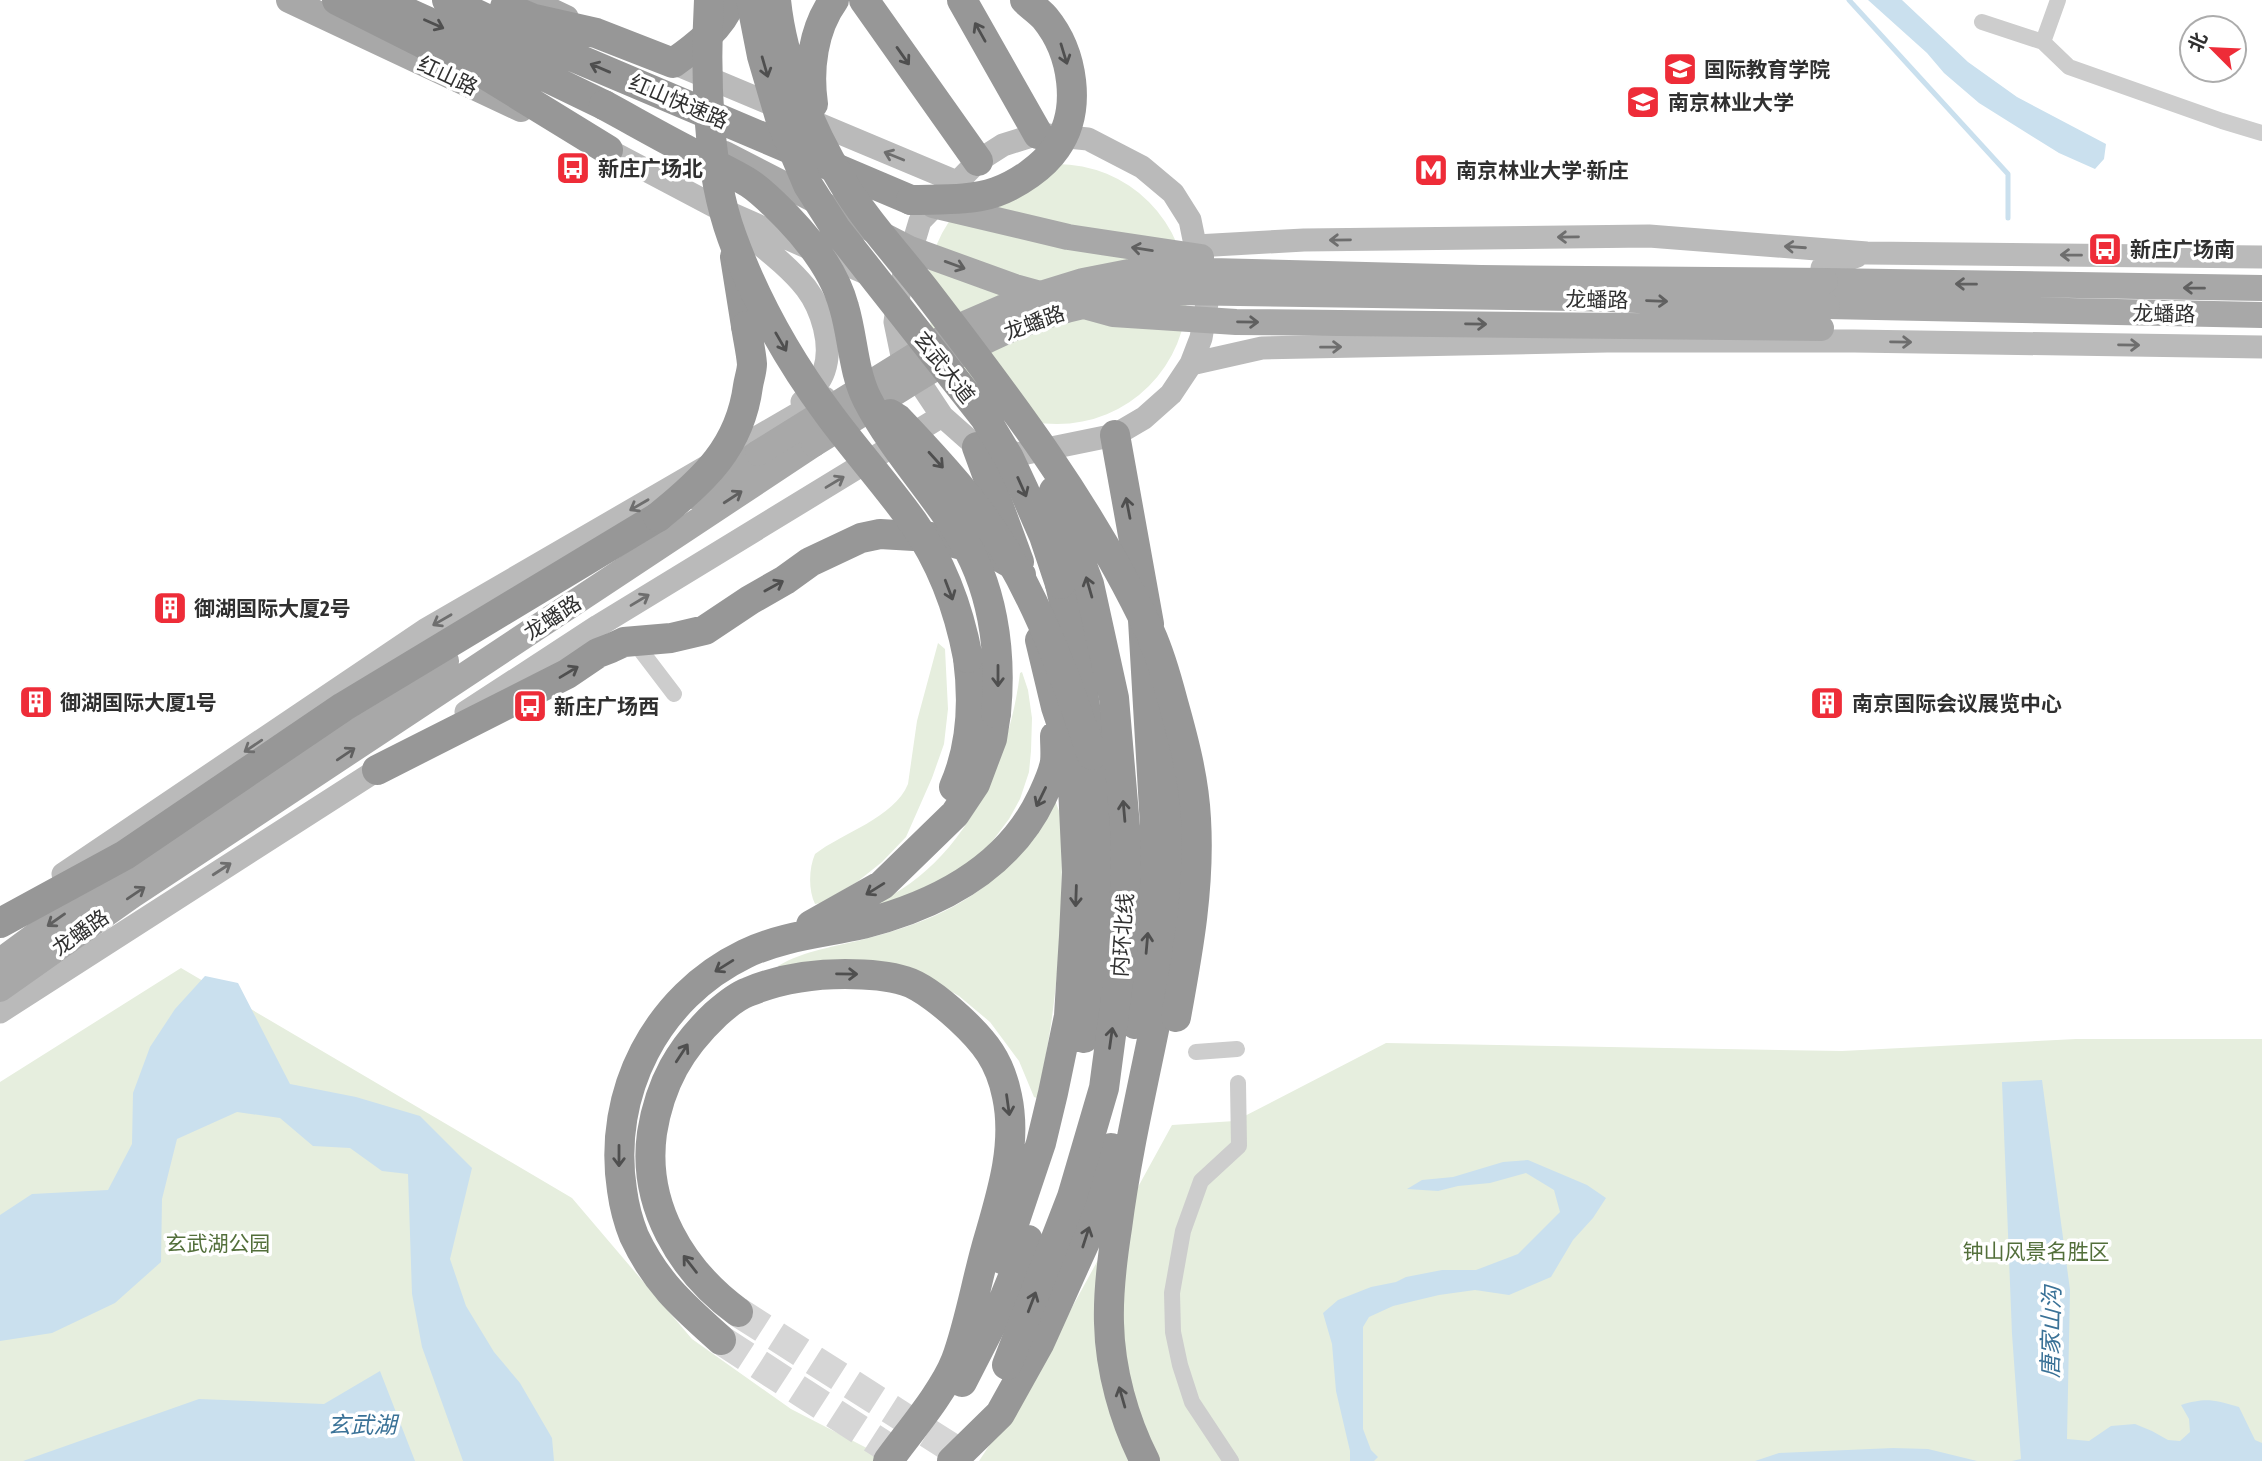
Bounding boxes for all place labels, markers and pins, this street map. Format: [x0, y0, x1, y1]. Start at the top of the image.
school or university icon: 国际教育学院 [1661, 50, 1699, 88]
place label: 国际教育学院 [1704, 57, 1830, 81]
school or university icon: 南京林业大学 [1624, 83, 1662, 121]
place label: 南京林业大学 [1668, 90, 1794, 114]
bus stop icon: 新庄广场北 [554, 149, 592, 187]
metro station icon: 南京林业大学·新庄 [1412, 151, 1450, 189]
place label: 新庄广场北 [598, 156, 703, 180]
place label: 南京林业大学·新庄 [1456, 158, 1629, 182]
bus stop icon: 新庄广场南 [2086, 230, 2124, 268]
place label: 新庄广场南 [2130, 237, 2235, 261]
building icon: 御湖国际大厦2号 [151, 589, 189, 627]
place label: 御湖国际大厦2号 [194, 596, 351, 620]
building icon: 御湖国际大厦1号 [17, 683, 55, 721]
building icon: 南京国际会议展览中心 [1808, 684, 1846, 722]
bus stop icon: 新庄广场西 [511, 687, 549, 725]
place label: 御湖国际大厦1号 [60, 690, 217, 714]
place label: 南京国际会议展览中心 [1852, 691, 2062, 715]
place label: 新庄广场西 [554, 694, 659, 718]

